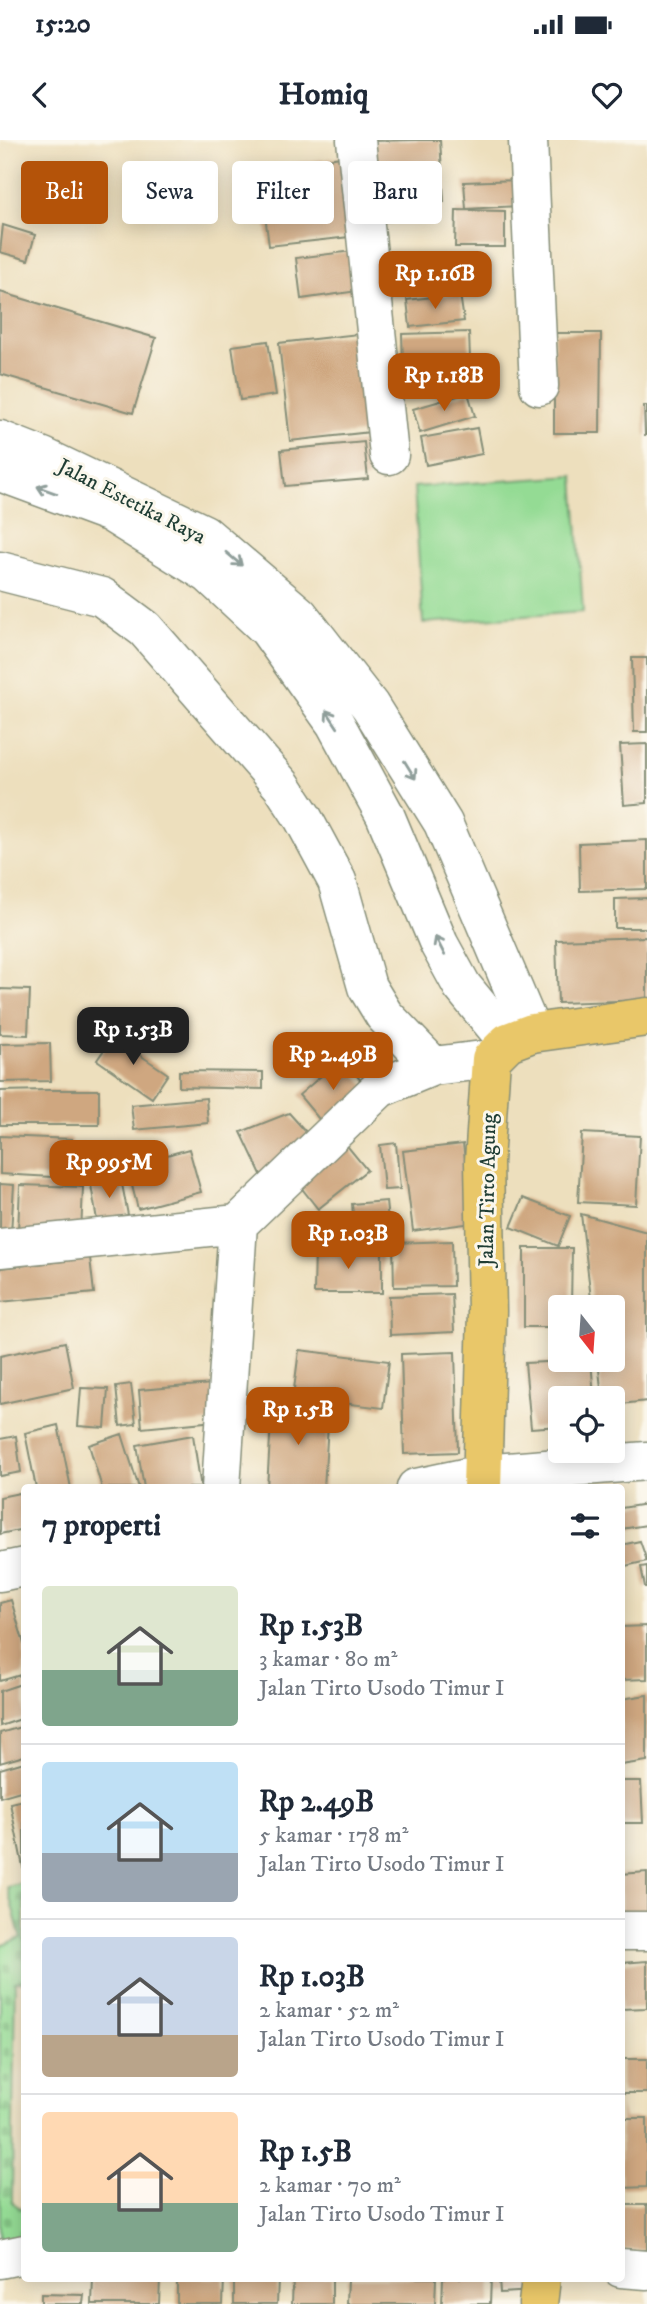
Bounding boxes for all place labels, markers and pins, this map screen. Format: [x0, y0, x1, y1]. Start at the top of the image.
pin: Rp 1.16B [363, 251, 507, 311]
pin: Rp 1.18B [372, 354, 516, 413]
pin: Rp 1.53B [61, 1007, 205, 1067]
pin: Rp 2.49B [261, 1032, 405, 1092]
pin: Rp 995M [44, 1140, 174, 1200]
pin: Rp 1.03B [276, 1212, 420, 1271]
pin: Rp 1.5B [233, 1388, 363, 1447]

